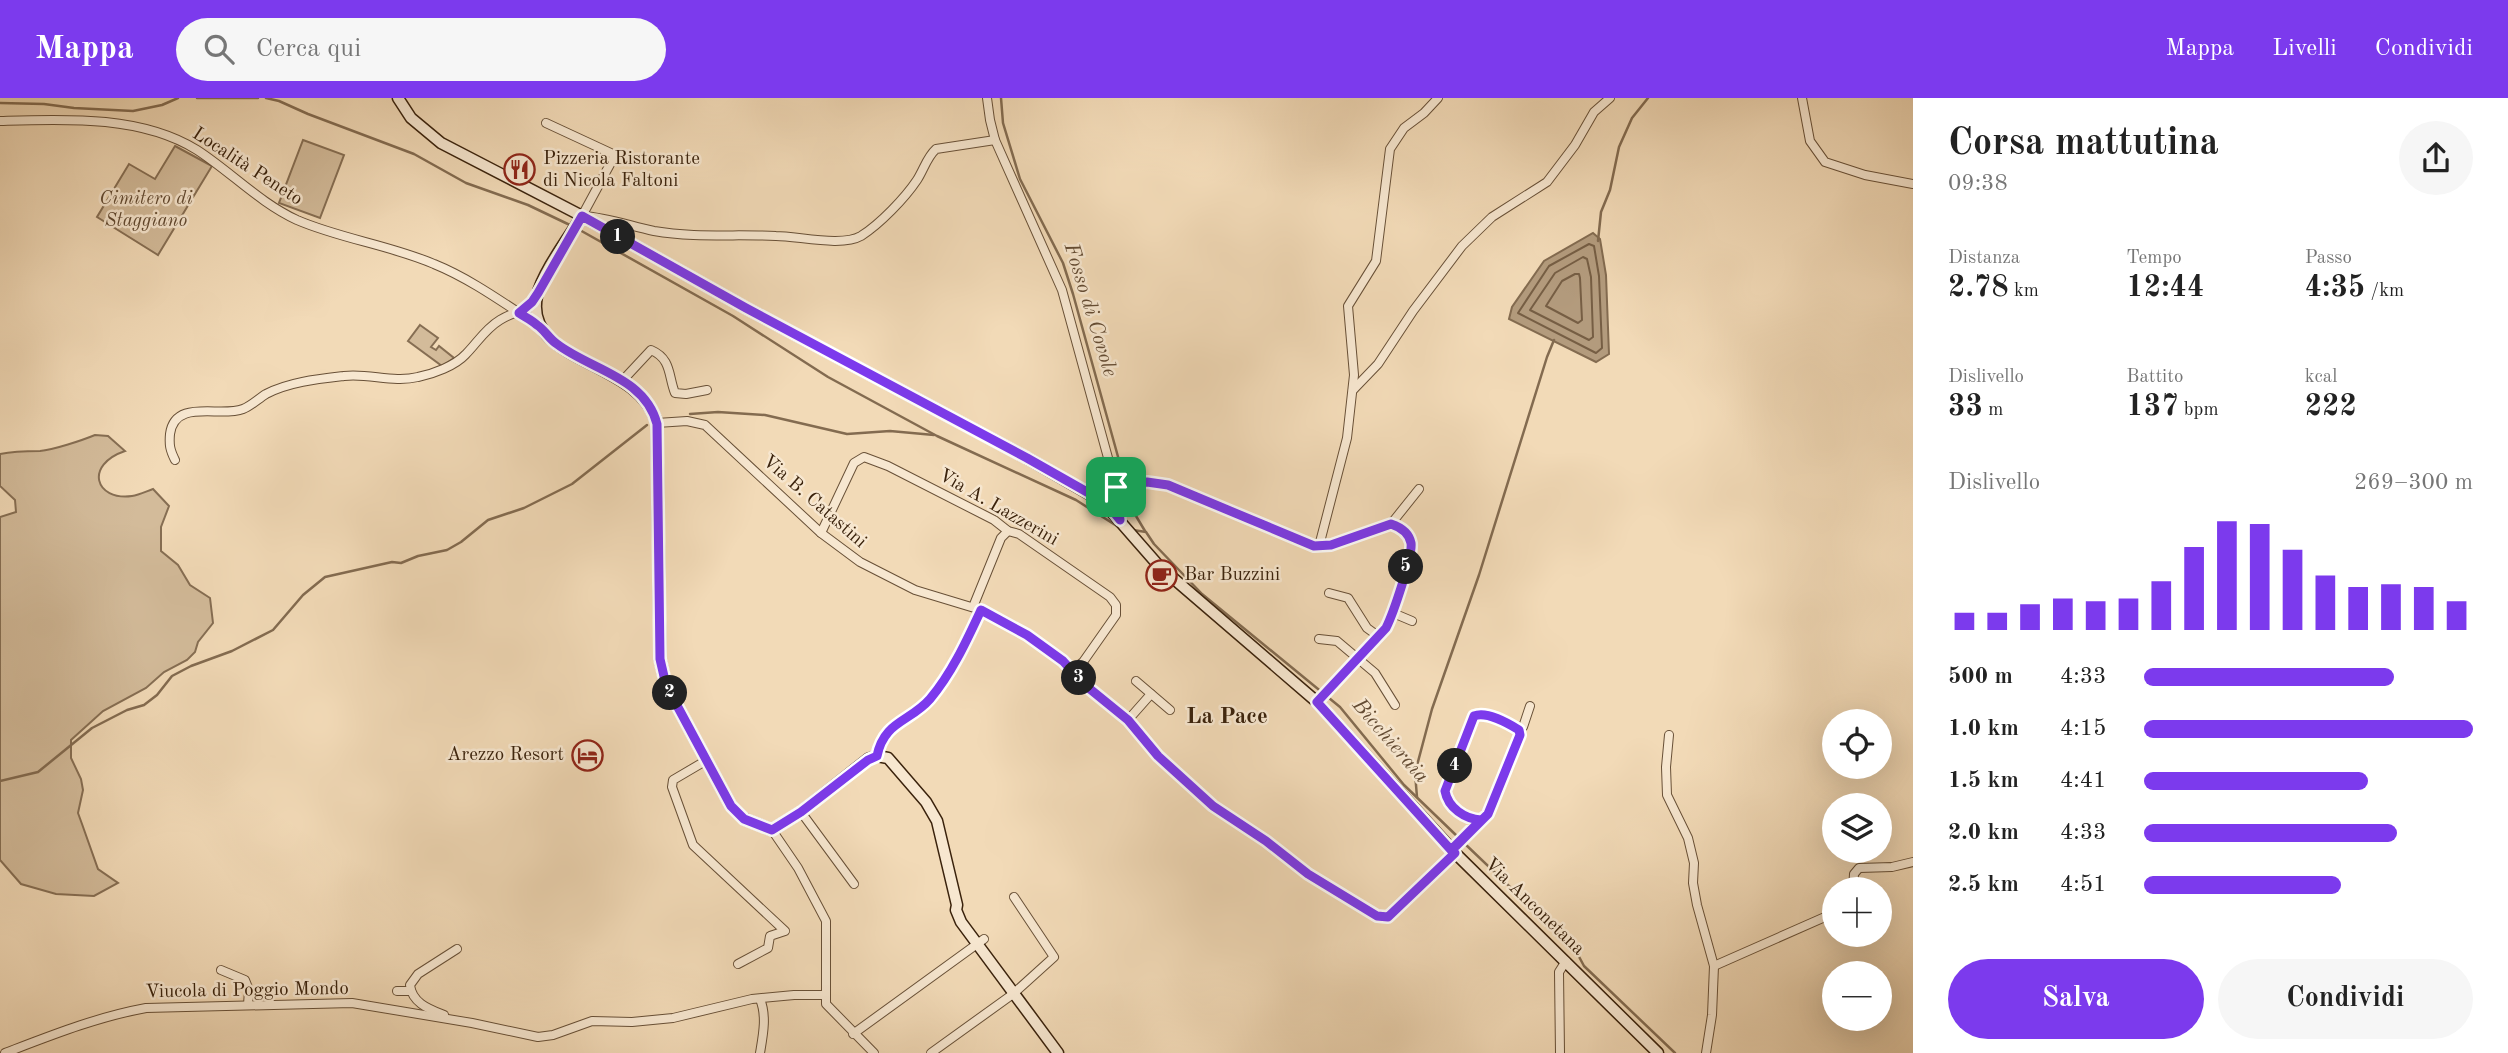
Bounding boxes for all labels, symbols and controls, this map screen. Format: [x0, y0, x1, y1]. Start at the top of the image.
search box [176, 18, 666, 81]
icon: search [200, 30, 238, 68]
text: Mappa [35, 33, 134, 66]
text: Cerca qui [256, 36, 361, 62]
text: Mappa [2166, 37, 2234, 61]
text: Livelli [2272, 37, 2337, 61]
text: Condividi [2375, 37, 2473, 61]
button: share [2399, 121, 2473, 195]
street label: Località Peneto [188, 124, 306, 210]
text: Corsa mattutina [1948, 125, 2219, 163]
place label: Pizzeria Ristorante di Nicola Faltoni [543, 150, 700, 191]
restaurant icon: Pizzeria Ristorante di Nicola Faltoni [503, 153, 537, 187]
text: 09:38 [1948, 172, 2008, 195]
park label: Cimitero di Staggiano [99, 190, 193, 231]
pin: 1 [600, 220, 636, 254]
text: 1 [612, 227, 623, 246]
water label: Fosso di Covole [1059, 240, 1120, 380]
text: Distanza [1948, 249, 2020, 268]
text: Tempo [2126, 249, 2182, 268]
text: Passo [2305, 249, 2352, 268]
text: 2.78 [1948, 273, 2009, 303]
text: 12:44 [2126, 273, 2204, 303]
text: 4:35 [2305, 273, 2365, 303]
text: km [2009, 282, 2039, 301]
text: /km [2365, 282, 2404, 301]
text: Dislivello [1948, 368, 2024, 387]
text: Battito [2126, 368, 2183, 387]
text: kcal [2305, 368, 2337, 387]
text: 33 [1948, 392, 1983, 422]
text: 137 [2126, 392, 2179, 422]
text: 222 [2305, 392, 2357, 422]
text: m [1983, 401, 2003, 420]
text: bpm [2179, 401, 2219, 420]
street label: Via B. Catastini [758, 452, 870, 552]
pin [1086, 457, 1146, 517]
street label: Via A. Lazzerini [935, 466, 1061, 550]
icon: arrive [1097, 468, 1135, 506]
text: Dislivello [1948, 471, 2040, 494]
text: 269–300 m [2354, 471, 2473, 494]
pin: 5 [1388, 550, 1424, 584]
text: 5 [1400, 557, 1411, 576]
cafe icon: Bar Buzzini [1144, 558, 1178, 592]
place label: Bar Buzzini [1184, 566, 1280, 585]
pin: 3 [1062, 660, 1096, 696]
text: 500 m [1948, 665, 2013, 688]
text: 4:33 [2060, 665, 2106, 688]
text: 3 [1073, 668, 1084, 687]
pin: 2 [652, 676, 688, 710]
text: 2 [664, 683, 675, 702]
water label: Bicchieraia [1347, 694, 1432, 787]
district label: La Pace [1186, 705, 1268, 728]
map controls [1822, 709, 1892, 1031]
button: locate [1822, 709, 1892, 779]
text: 1.0 km [1948, 717, 2019, 740]
text: 4:15 [2060, 717, 2106, 740]
hotel icon: Arezzo Resort [570, 738, 604, 772]
place label: Arezzo Resort [447, 746, 564, 765]
pin: 4 [1438, 748, 1472, 784]
text: 4 [1449, 756, 1460, 775]
text: 1.5 km [1948, 769, 2019, 792]
text: 4:41 [2060, 769, 2106, 792]
button: layers [1822, 793, 1892, 863]
text: 2.0 km [1948, 821, 2019, 844]
text: 4:33 [2060, 821, 2106, 844]
street label: Via Anconetana [1480, 855, 1588, 960]
text: 2.5 km [1948, 873, 2019, 896]
text: 4:51 [2060, 873, 2106, 896]
button: + [1822, 877, 1892, 947]
button: Salva [1948, 959, 2204, 1039]
button: Condividi [2218, 959, 2473, 1039]
button: − [1822, 961, 1892, 1031]
street label: Viucola di Poggio Mondo [145, 980, 349, 1002]

